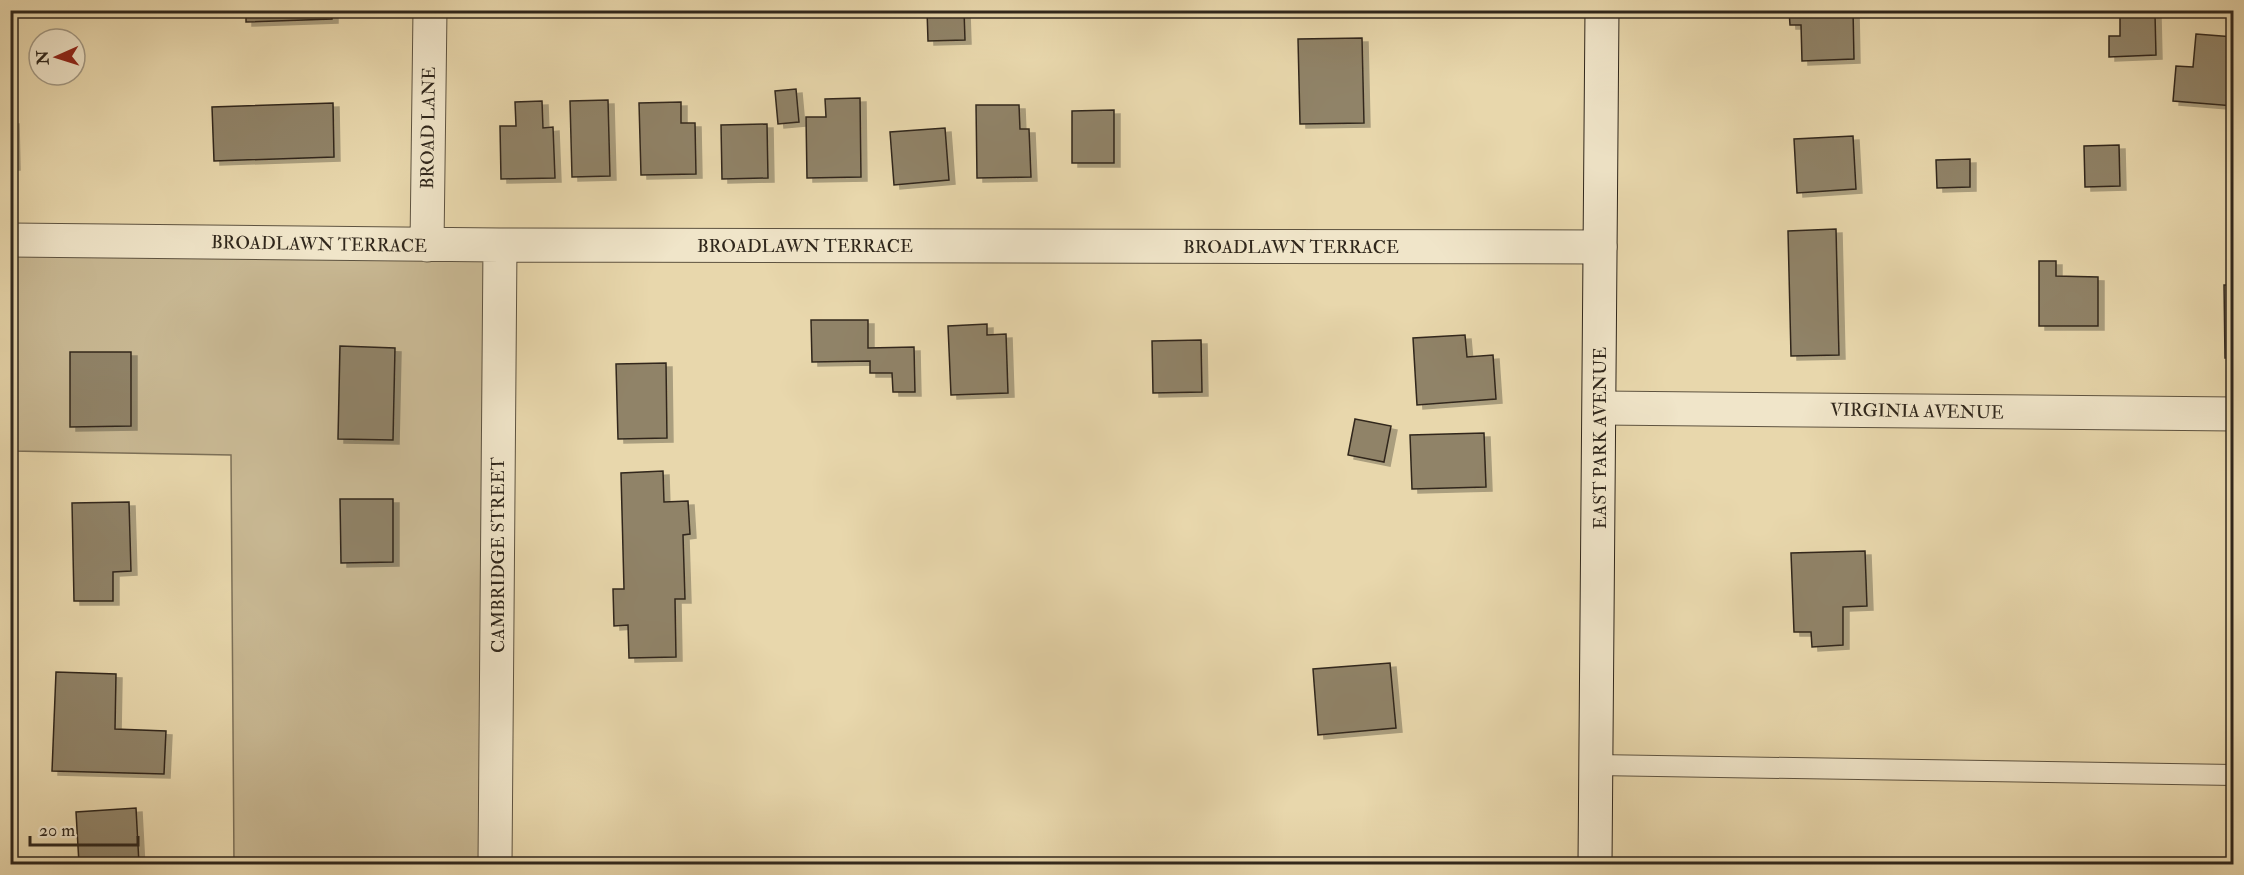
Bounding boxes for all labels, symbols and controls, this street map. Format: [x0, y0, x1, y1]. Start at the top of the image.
north arrow [27, 27, 87, 87]
text: N [33, 49, 53, 66]
street label: BROAD LANE [416, 67, 441, 189]
street label: BROADLAWN TERRACE [211, 231, 427, 258]
street label: BROADLAWN TERRACE [697, 235, 913, 258]
street label: BROADLAWN TERRACE [1183, 236, 1399, 259]
street label: EAST PARK AVENUE [1589, 347, 1612, 529]
street label: VIRGINIA AVENUE [1830, 398, 2004, 425]
street label: CAMBRIDGE STREET [487, 456, 510, 653]
scale bar [30, 809, 138, 847]
text: 20 m [39, 819, 75, 842]

